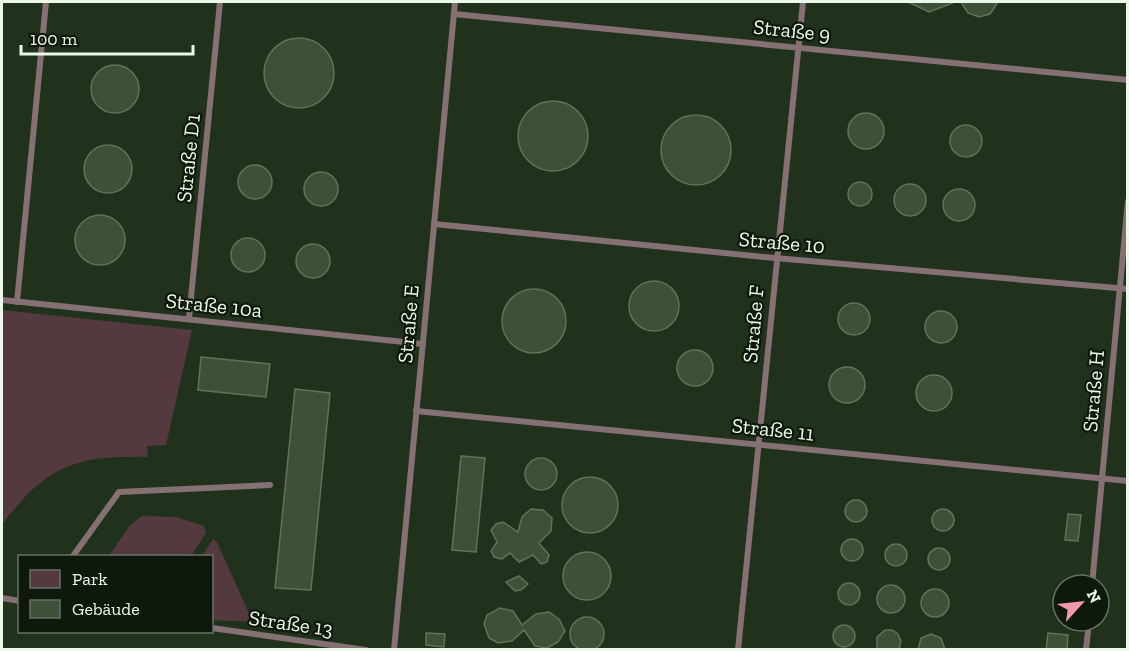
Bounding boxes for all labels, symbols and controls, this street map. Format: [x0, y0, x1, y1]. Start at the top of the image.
street label: Straße 9 [752, 14, 832, 46]
scale bar [21, 18, 194, 56]
text: 100 m [30, 28, 78, 50]
street label: Straße D1 [171, 112, 205, 204]
street label: Straße 10 [738, 226, 826, 258]
street label: Straße E [392, 284, 424, 364]
street label: Straße F [737, 284, 769, 364]
street label: Straße 10a [165, 288, 263, 322]
street label: Straße H [1077, 349, 1109, 433]
street label: Straße 11 [731, 412, 815, 446]
legend [18, 555, 213, 633]
text: Park [72, 568, 108, 590]
north arrow [1051, 573, 1111, 633]
text: N [1083, 587, 1105, 606]
text: Gebäude [72, 598, 140, 620]
street label: Straße 13 [247, 605, 335, 641]

